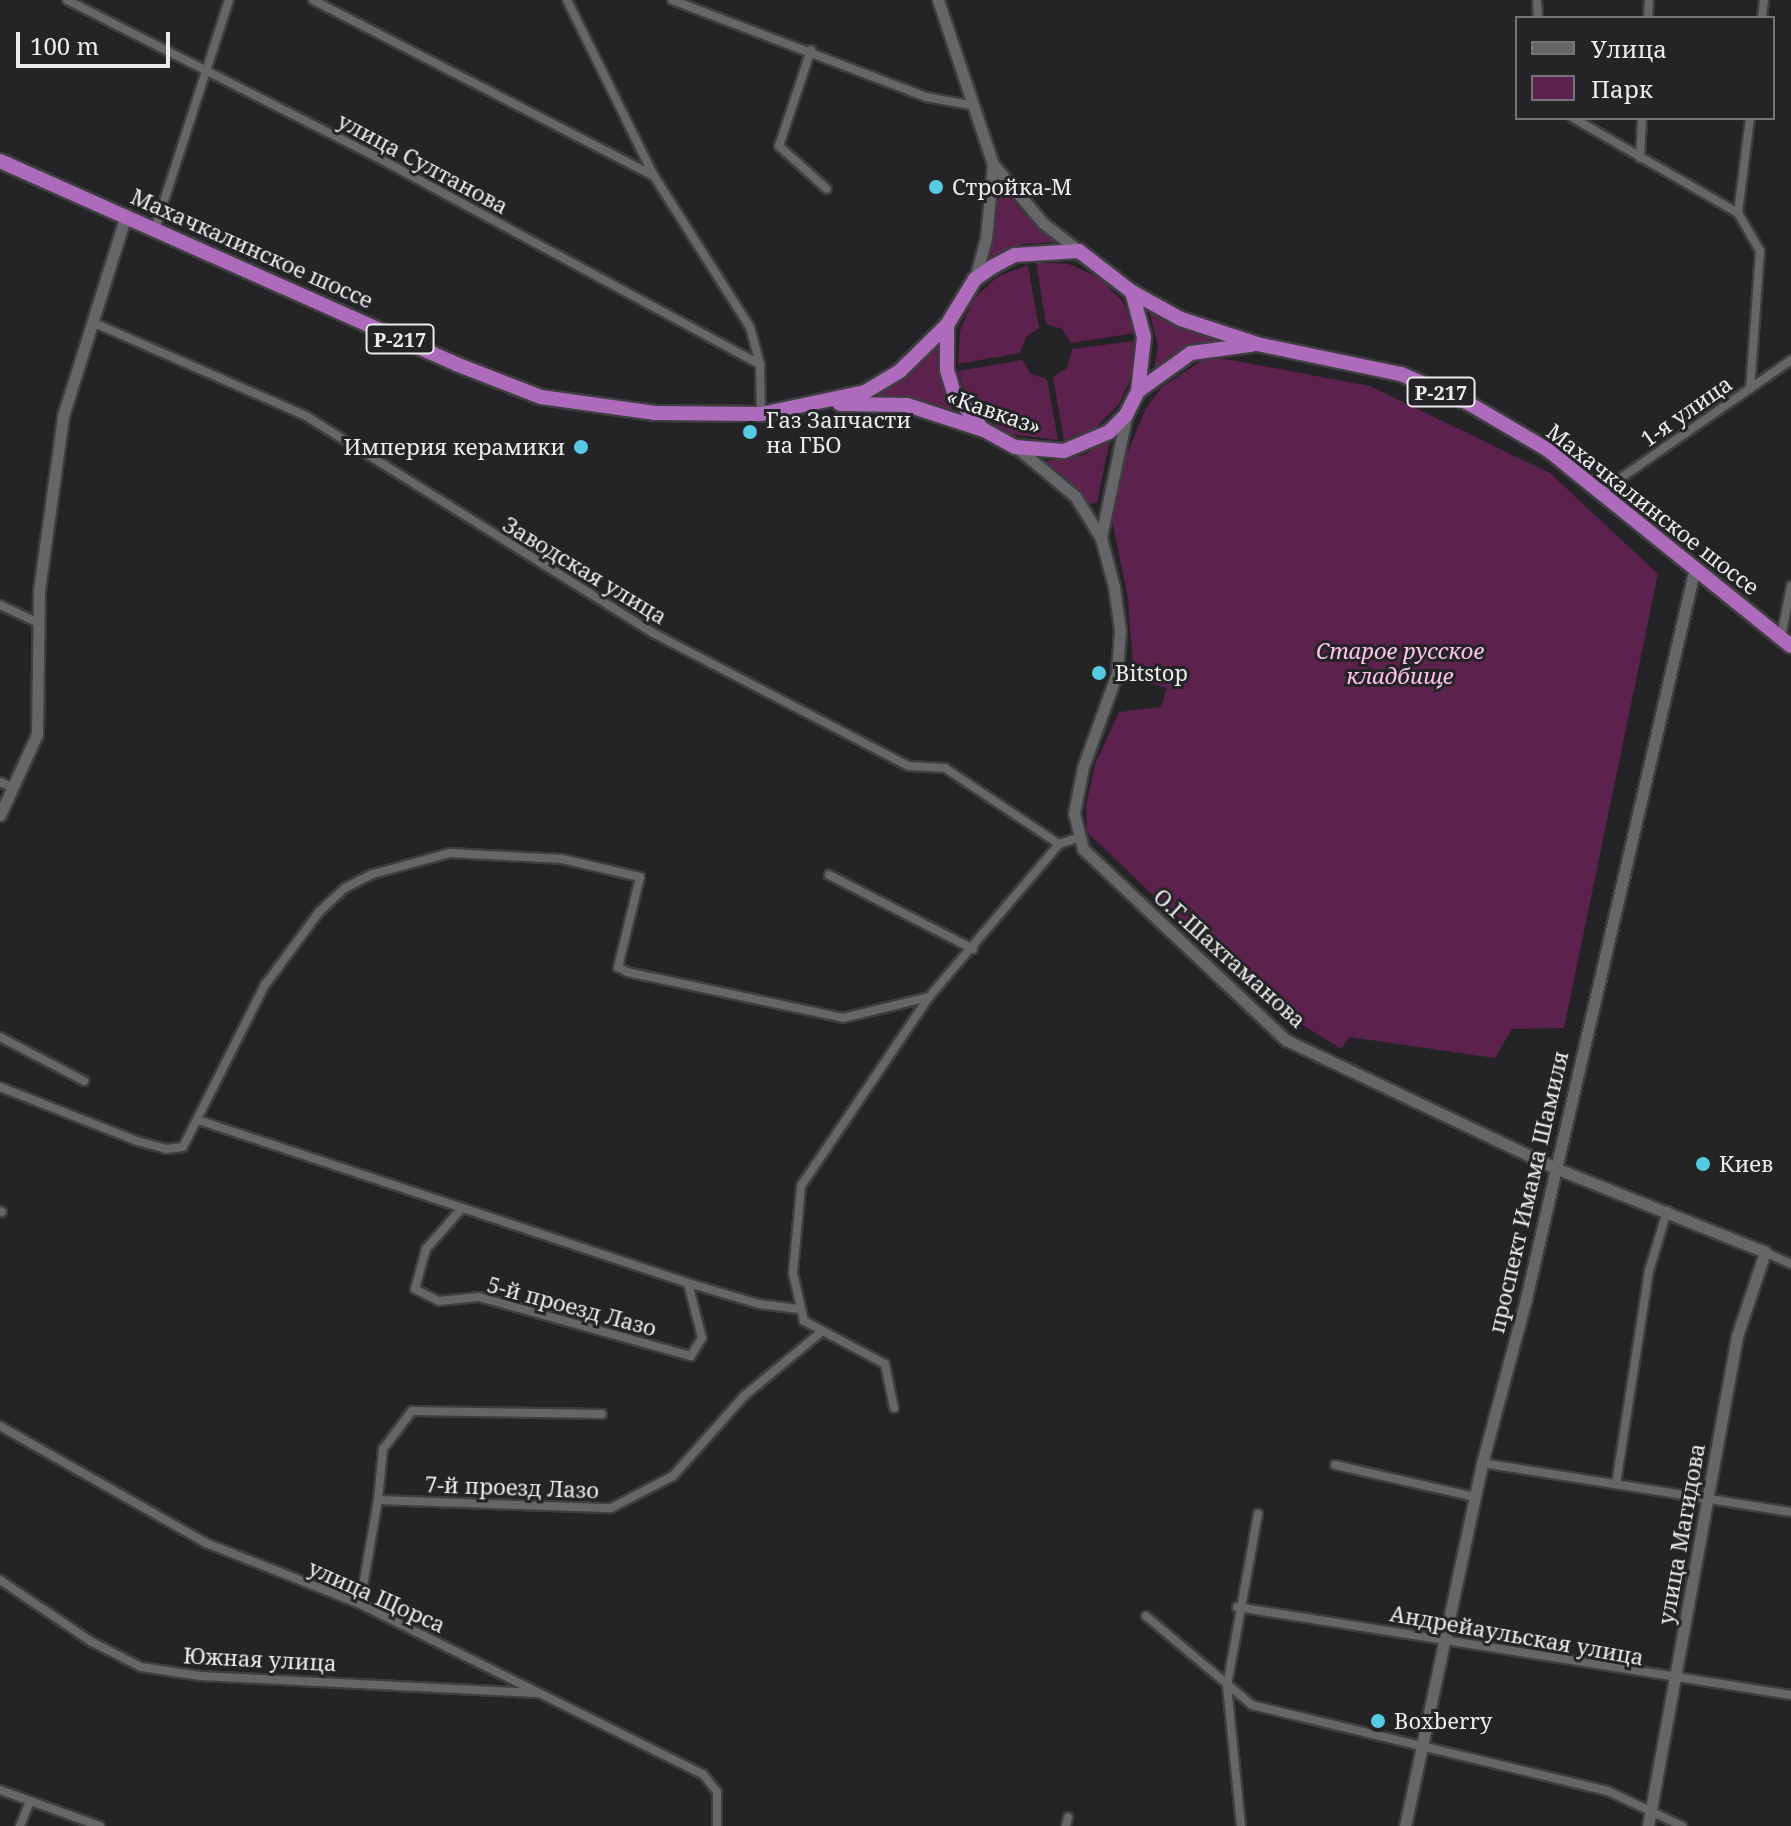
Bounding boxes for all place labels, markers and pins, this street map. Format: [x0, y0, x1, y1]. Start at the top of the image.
place label: Стройка-М [952, 174, 1072, 200]
marker: Стройка-М [927, 178, 945, 196]
place label: Газ Запчасти на ГБО [766, 406, 911, 458]
marker: Газ Запчасти на ГБО [741, 423, 759, 441]
place label: Империя керамики [344, 434, 565, 460]
marker: Империя керамики [572, 438, 590, 456]
place label: Bitstop [1115, 660, 1188, 686]
marker: Bitstop [1090, 664, 1108, 682]
place label: Киев [1719, 1151, 1773, 1177]
marker: Киев [1694, 1155, 1712, 1173]
place label: Boxberry [1394, 1708, 1492, 1734]
marker: Boxberry [1369, 1712, 1387, 1730]

